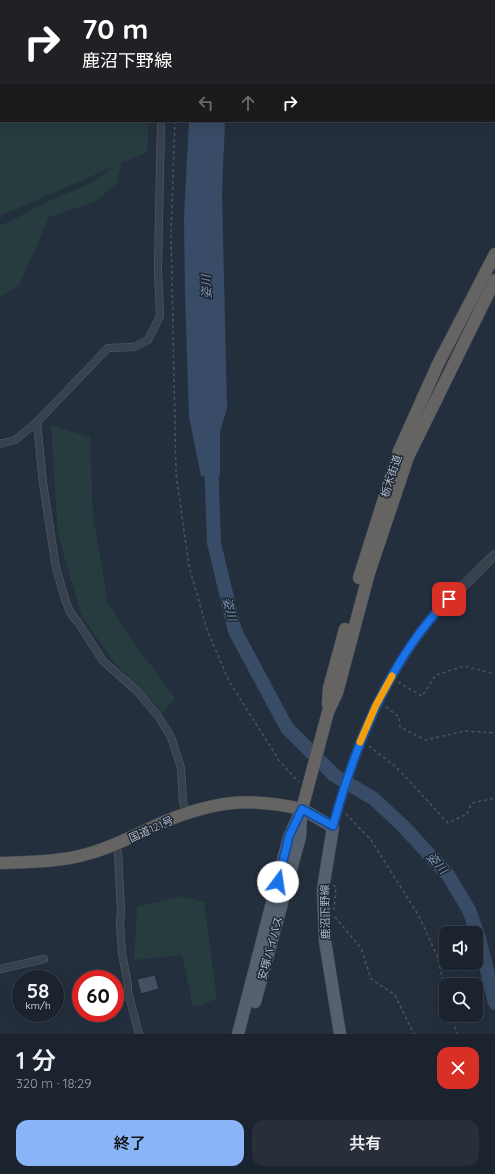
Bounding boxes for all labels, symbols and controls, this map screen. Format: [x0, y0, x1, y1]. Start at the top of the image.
text: 70 m [82, 11, 148, 46]
icon: right [16, 16, 68, 68]
text: 鹿沼下野線 [82, 49, 172, 72]
icon: left [195, 92, 217, 114]
icon: ahead [237, 92, 259, 114]
icon: right [279, 92, 301, 114]
water label: 姿川 [198, 273, 214, 299]
street label: 栃木街道 [378, 453, 404, 499]
pin [432, 582, 466, 616]
icon: arrive [438, 588, 460, 610]
water label: 姿川 [220, 596, 241, 624]
street label: 国道121号 [127, 813, 175, 845]
water label: 姿川 [423, 849, 452, 878]
position arrow [257, 861, 299, 903]
street label: 鹿沼下野線 [318, 884, 332, 940]
street label: 安塚バイパス [255, 914, 285, 982]
map controls [439, 926, 483, 1022]
button: sound [439, 926, 483, 970]
speed limit sign: 60 [72, 970, 124, 1022]
text: 58 [27, 978, 49, 1003]
button: search [439, 978, 483, 1022]
text: km/h [25, 999, 51, 1012]
text: 1 分 [16, 1045, 56, 1075]
button: close [437, 1047, 479, 1089]
text: 320 m · 18:29 [16, 1075, 92, 1091]
button: 終了 [16, 1120, 244, 1166]
button: 共有 [252, 1120, 479, 1166]

